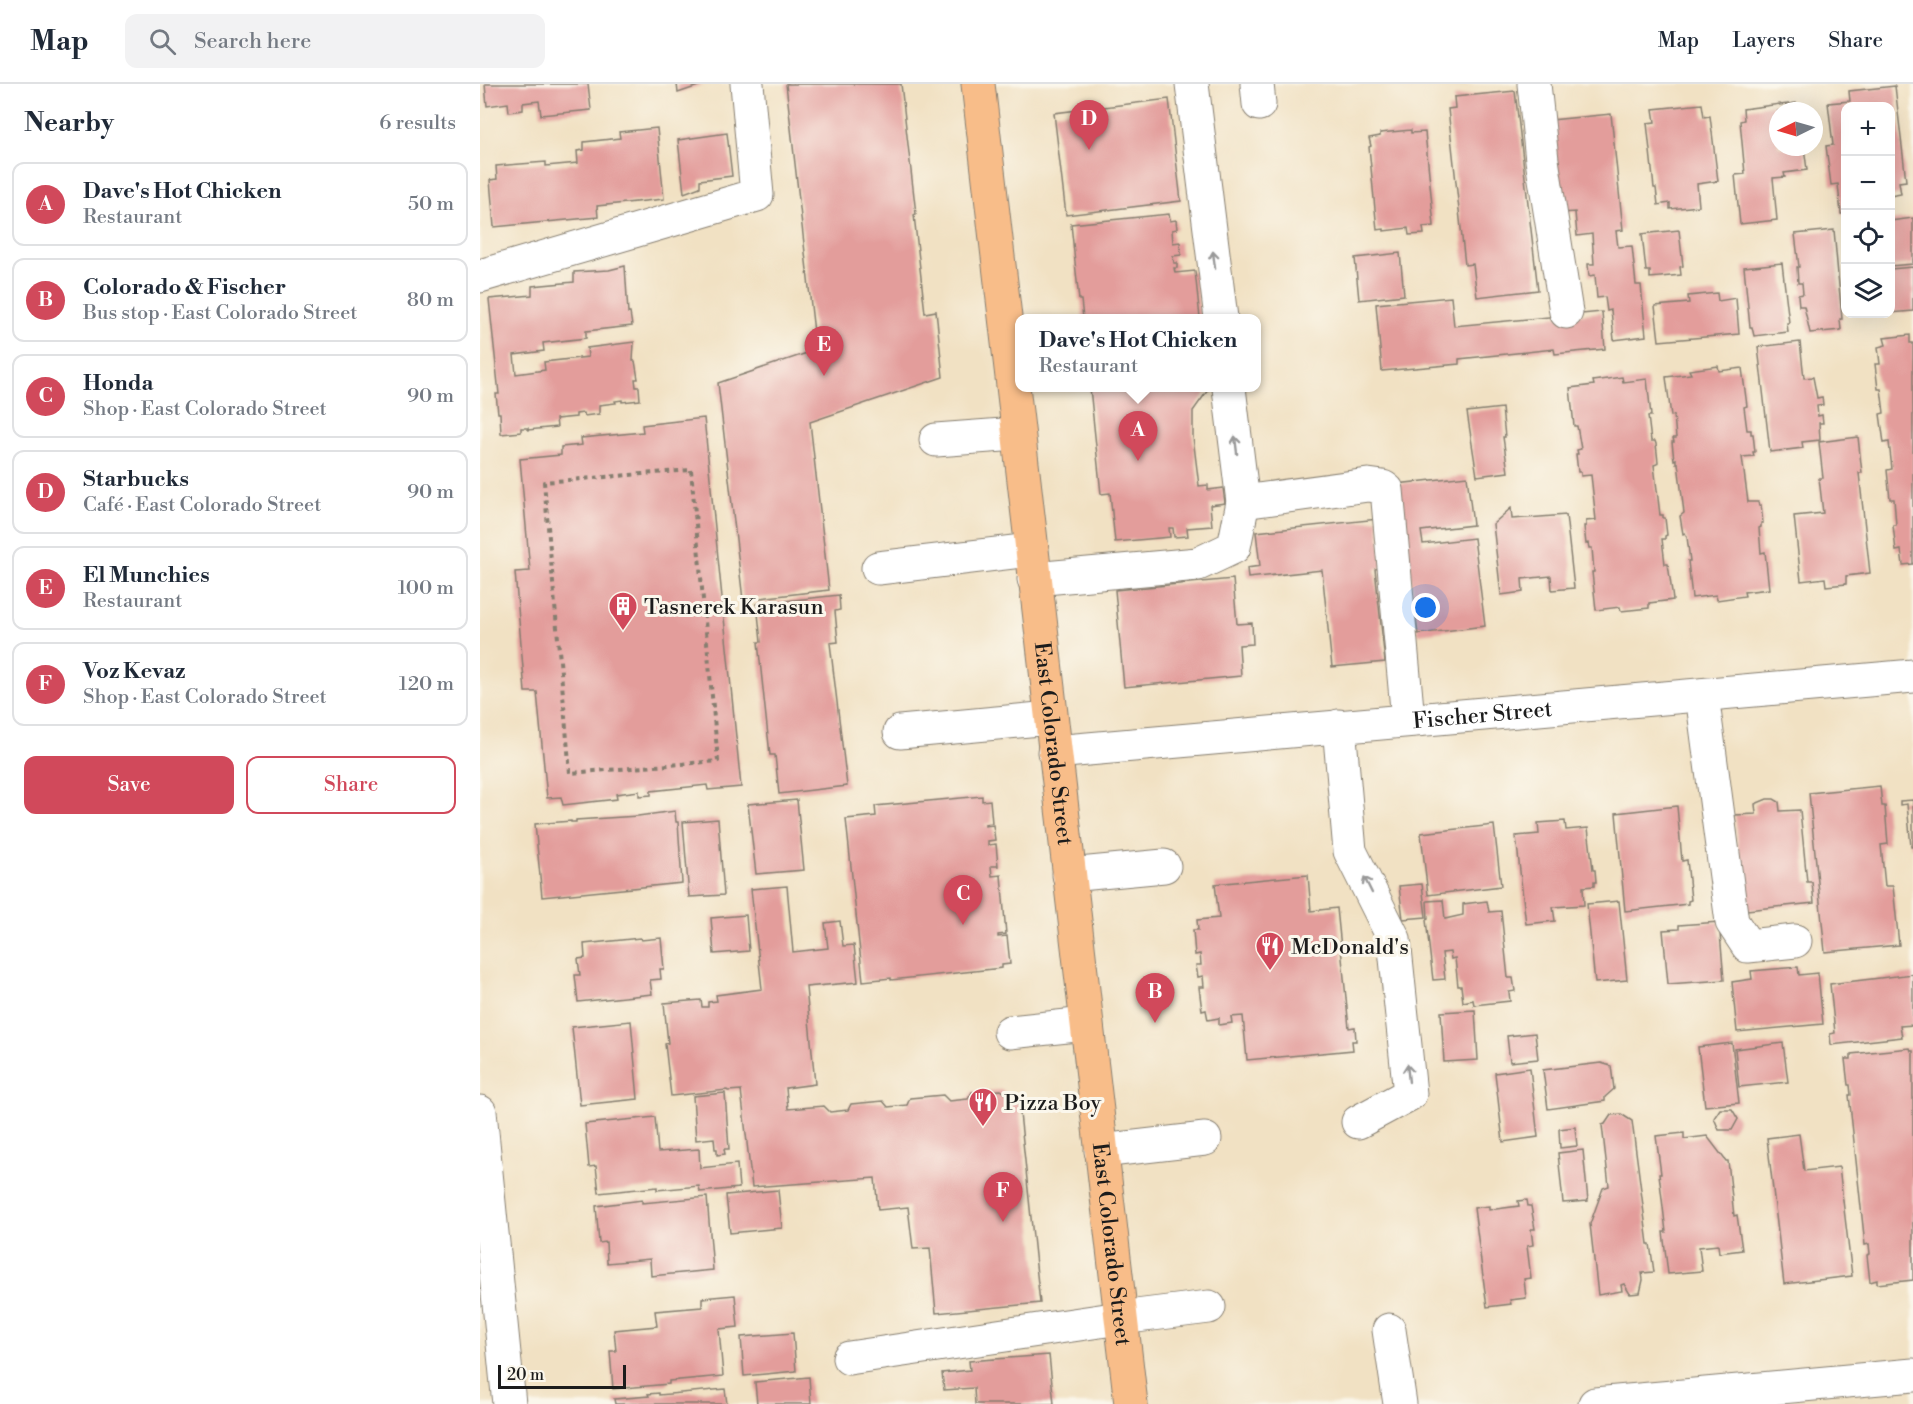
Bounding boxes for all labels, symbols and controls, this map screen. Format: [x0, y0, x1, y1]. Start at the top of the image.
search box [125, 14, 545, 68]
text: Map [30, 24, 89, 59]
icon: search [146, 25, 179, 58]
text: Search here [194, 28, 311, 55]
text: Map [1658, 28, 1699, 54]
text: Layers [1732, 28, 1795, 54]
text: Share [1828, 28, 1883, 54]
pin: D [1070, 100, 1108, 150]
north arrow [1769, 102, 1823, 156]
map controls [1841, 102, 1895, 318]
button: + [1841, 102, 1895, 156]
text: Nearby [24, 107, 114, 139]
text: 6 results [379, 111, 456, 136]
button: − [1841, 156, 1895, 210]
text: Dave's Hot Chicken [83, 178, 282, 205]
text: A [38, 192, 53, 217]
text: 50 m [408, 192, 454, 217]
text: Restaurant [83, 205, 182, 230]
button: locate [1841, 210, 1895, 264]
one-way arrow [1208, 251, 1219, 271]
button: layers [1841, 264, 1895, 318]
text: Colorado & Fischer [83, 274, 286, 301]
text: B [38, 288, 53, 313]
text: 80 m [407, 288, 454, 313]
text: Bus stop · East Colorado Street [83, 301, 357, 326]
popup [1015, 314, 1261, 392]
pin: E [804, 326, 844, 376]
text: Dave's Hot Chicken [1039, 327, 1237, 354]
text: Restaurant [1039, 354, 1138, 379]
text: Honda [83, 370, 153, 397]
text: C [38, 384, 53, 409]
text: 90 m [407, 384, 454, 409]
text: Shop · East Colorado Street [83, 397, 327, 422]
pin: A [1118, 412, 1158, 461]
one-way arrow [1230, 436, 1241, 455]
text: Starbucks [83, 466, 189, 493]
text: D [38, 480, 53, 505]
text: 90 m [407, 480, 454, 505]
text: Café · East Colorado Street [83, 493, 321, 518]
text: El Munchies [83, 562, 210, 589]
text: E [39, 576, 52, 601]
text: 100 m [398, 576, 454, 601]
text: Restaurant [83, 589, 182, 614]
building icon: Tasnerek Karasun [607, 590, 639, 632]
your location [1411, 593, 1440, 622]
place label: Tasnerek Karasun [644, 594, 824, 621]
street label: East Colorado Street [1028, 641, 1078, 847]
text: Voz Kevaz [83, 658, 186, 685]
text: F [38, 672, 53, 697]
text: 120 m [399, 672, 454, 697]
text: Shop · East Colorado Street [83, 685, 327, 710]
street label: Fischer Street [1411, 696, 1554, 735]
button: Save [24, 756, 234, 814]
button: Share [246, 756, 456, 814]
pin: C [944, 876, 982, 925]
one-way arrow [1361, 876, 1373, 894]
restaurant icon: McDonald's [1254, 930, 1286, 972]
place label: McDonald's [1291, 934, 1409, 961]
pin: B [1136, 974, 1174, 1023]
one-way arrow [1402, 1063, 1413, 1083]
restaurant icon: Pizza Boy [967, 1086, 999, 1128]
place label: Pizza Boy [1004, 1090, 1101, 1117]
street label: East Colorado Street [1086, 1141, 1136, 1348]
pin: F [984, 1172, 1022, 1222]
scale bar [498, 1362, 626, 1390]
text: 20 m [507, 1365, 544, 1385]

